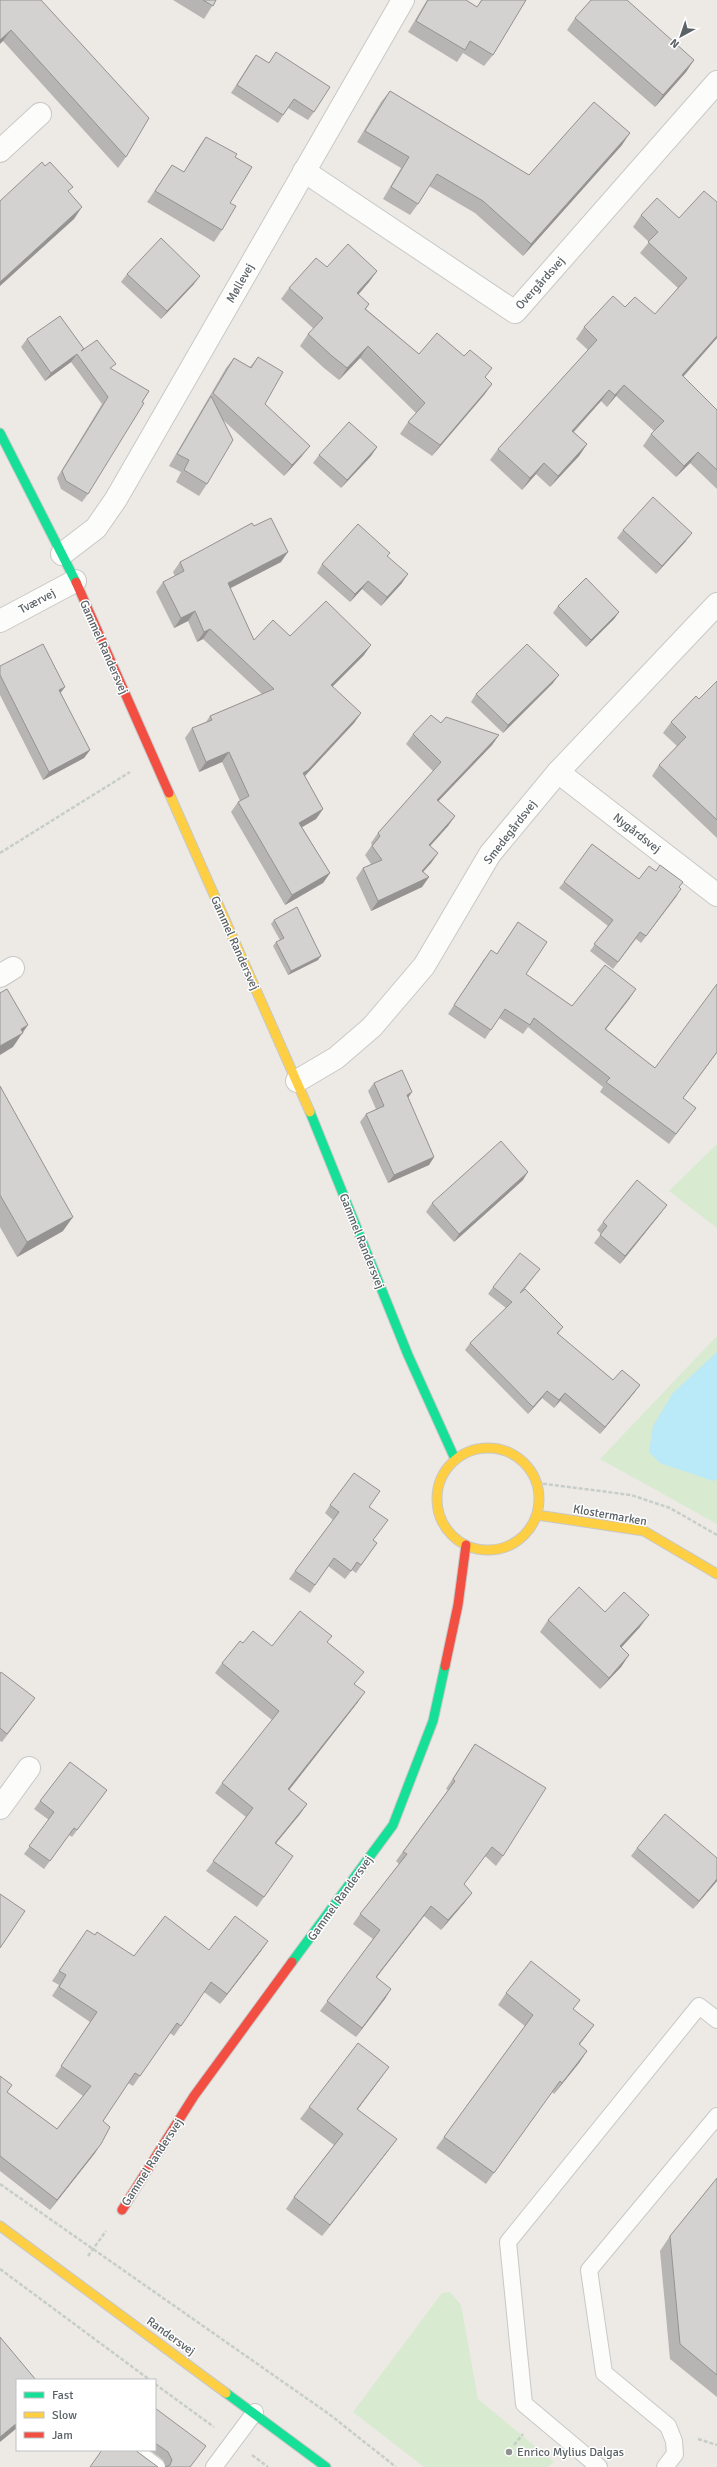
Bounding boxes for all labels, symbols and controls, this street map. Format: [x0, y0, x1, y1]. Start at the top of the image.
north arrow [661, 16, 701, 56]
text: N [668, 36, 682, 51]
street label: Overgårdsvej [513, 254, 568, 313]
street label: Møllevej [223, 261, 258, 306]
street label: Tværvej [16, 586, 58, 617]
street label: Gammel Randersvej [76, 598, 131, 697]
street label: Smedegårdsvej [481, 797, 540, 867]
street label: Nygårdsvej [610, 810, 664, 857]
street label: Gammel Randersvej [207, 894, 262, 993]
street label: Gammel Randersvej [336, 1191, 388, 1291]
street label: Klostermarken [572, 1502, 648, 1529]
street label: Gammel Randersvej [305, 1853, 376, 1944]
street label: Gammel Randersvej [118, 2116, 186, 2209]
street label: Randersvej [143, 2314, 198, 2359]
legend [16, 2379, 156, 2451]
text: Fast [52, 2388, 73, 2403]
text: Slow [52, 2408, 77, 2423]
text: Jam [52, 2428, 73, 2443]
place label: Enrico Mylius Dalgas [517, 2445, 624, 2460]
marker: Enrico Mylius Dalgas [504, 2447, 514, 2457]

